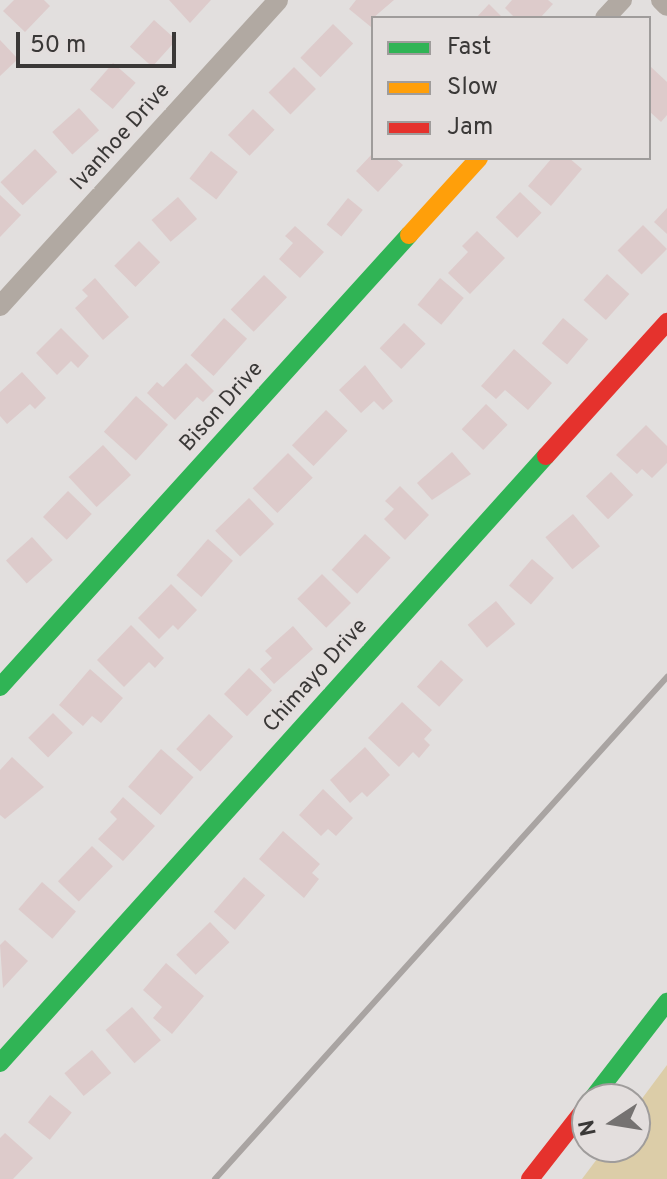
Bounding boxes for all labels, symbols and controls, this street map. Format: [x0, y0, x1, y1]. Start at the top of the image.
scale bar [20, 16, 180, 66]
legend [371, 16, 651, 160]
text: 50 m [30, 31, 86, 61]
text: Fast [447, 33, 491, 63]
text: Slow [447, 73, 498, 103]
street label: Ivanhoe Drive [66, 78, 176, 196]
text: Jam [447, 113, 493, 143]
street label: Bison Drive [175, 357, 269, 457]
street label: Chimayo Drive [258, 614, 374, 738]
north arrow [571, 1083, 651, 1163]
text: N [574, 1117, 604, 1138]

